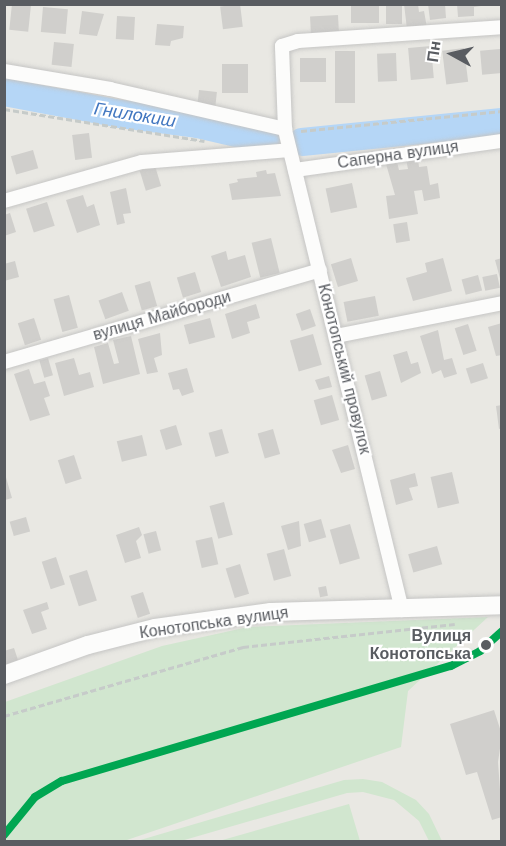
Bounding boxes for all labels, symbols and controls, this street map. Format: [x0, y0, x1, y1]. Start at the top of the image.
north arrow [422, 24, 482, 84]
text: Пн [423, 40, 445, 63]
water label: Гнилокиш [93, 98, 177, 132]
street label: Саперна вулиця [336, 137, 460, 173]
street label: Конотопський провулок [314, 282, 374, 456]
street label: вулиця Майбороди [91, 287, 233, 345]
street label: Конотопська вулиця [138, 603, 290, 643]
place label: Вулиця Конотопська [370, 626, 471, 664]
marker: Вулиця Конотопська [476, 635, 496, 655]

